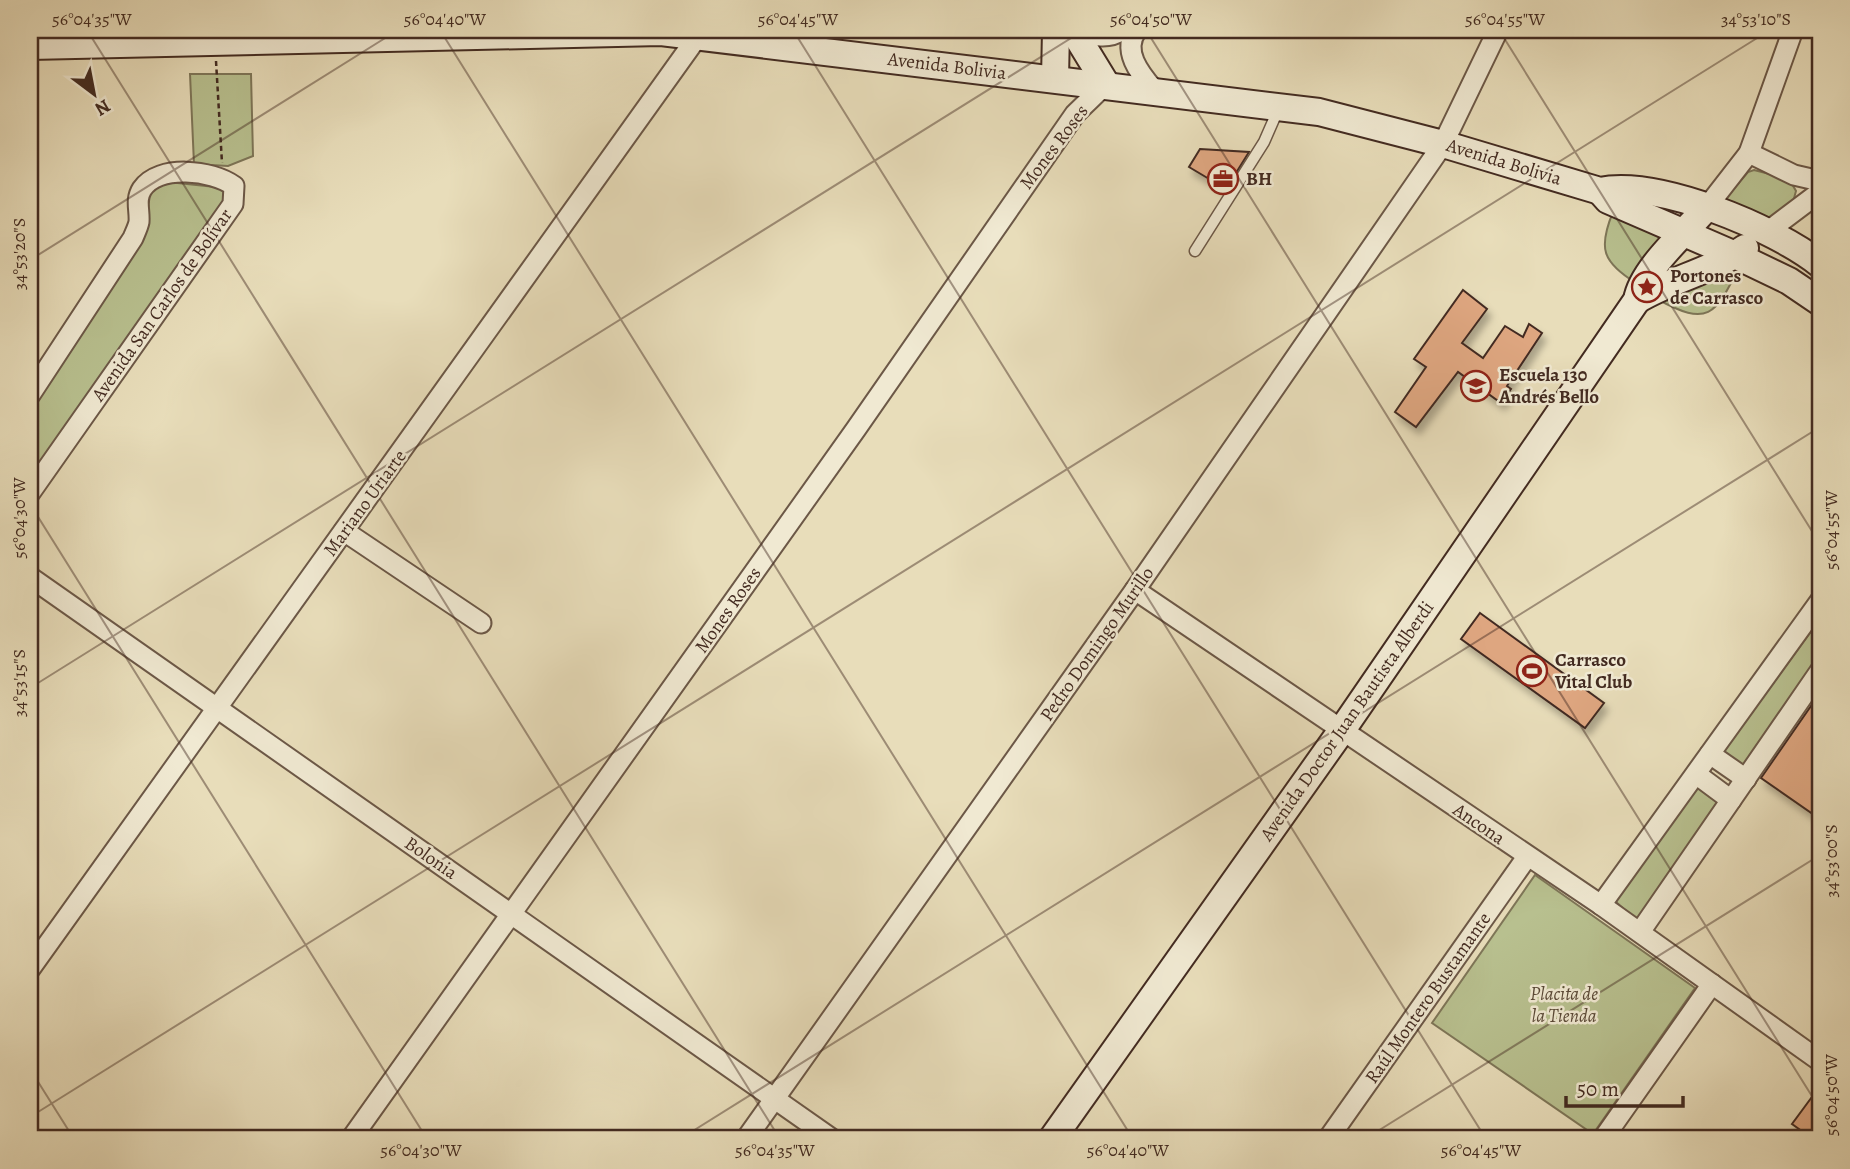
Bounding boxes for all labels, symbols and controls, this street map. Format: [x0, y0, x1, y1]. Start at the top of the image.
text: 56°04'35"W [52, 7, 132, 31]
text: 56°04'40"W [404, 7, 486, 31]
text: 56°04'45"W [758, 7, 838, 31]
text: 56°04'50"W [1110, 7, 1192, 31]
text: 56°04'55"W [1465, 7, 1545, 31]
text: 34°53'10"S [1721, 7, 1791, 31]
street label: Avenida Bolivia [885, 46, 1008, 86]
north arrow [60, 60, 130, 130]
text: N [90, 93, 115, 122]
street label: Mones Roses [1014, 99, 1094, 195]
street label: Avenida Bolivia [1442, 132, 1565, 192]
office icon: BH [1206, 162, 1240, 196]
place label: BH [1246, 166, 1272, 192]
street label: Avenida San Carlos de Bolívar [85, 204, 238, 407]
text: 34°53'20"S [7, 218, 31, 290]
place label: Portones de Carrasco [1670, 263, 1763, 311]
place icon: Portones de Carrasco [1630, 270, 1664, 304]
place label: Escuela 130 Andrés Bello [1498, 362, 1599, 410]
school or university icon: Escuela 130 Andrés Bello [1459, 369, 1493, 403]
street label: Mariano Uriarte [317, 444, 413, 562]
text: 56°04'30"W [7, 477, 31, 559]
text: 56°04'55"W [1819, 490, 1843, 570]
street label: Mones Roses [689, 562, 767, 658]
street label: Pedro Domingo Murillo [1034, 562, 1160, 726]
street label: Avenida Doctor Juan Bautista Alberdi [1253, 596, 1440, 847]
place label: Carrasco Vital Club [1554, 647, 1632, 695]
text: 34°53'15"S [7, 649, 31, 717]
sports icon: Carrasco Vital Club [1515, 654, 1549, 688]
street label: Ancona [1447, 797, 1510, 851]
text: 34°53'00"S [1819, 824, 1843, 898]
street label: Bolonia [399, 830, 463, 886]
street label: Raúl Montero Bustamante [1359, 907, 1497, 1089]
park label: Placita de la Tienda [1530, 981, 1598, 1029]
text: 56°04'50"W [1819, 1054, 1843, 1136]
scale bar [1566, 1064, 1684, 1108]
text: 50 m [1577, 1075, 1619, 1103]
text: 56°04'30"W [380, 1138, 462, 1162]
text: 56°04'35"W [735, 1138, 815, 1162]
text: 56°04'40"W [1087, 1138, 1169, 1162]
text: 56°04'45"W [1441, 1138, 1521, 1162]

